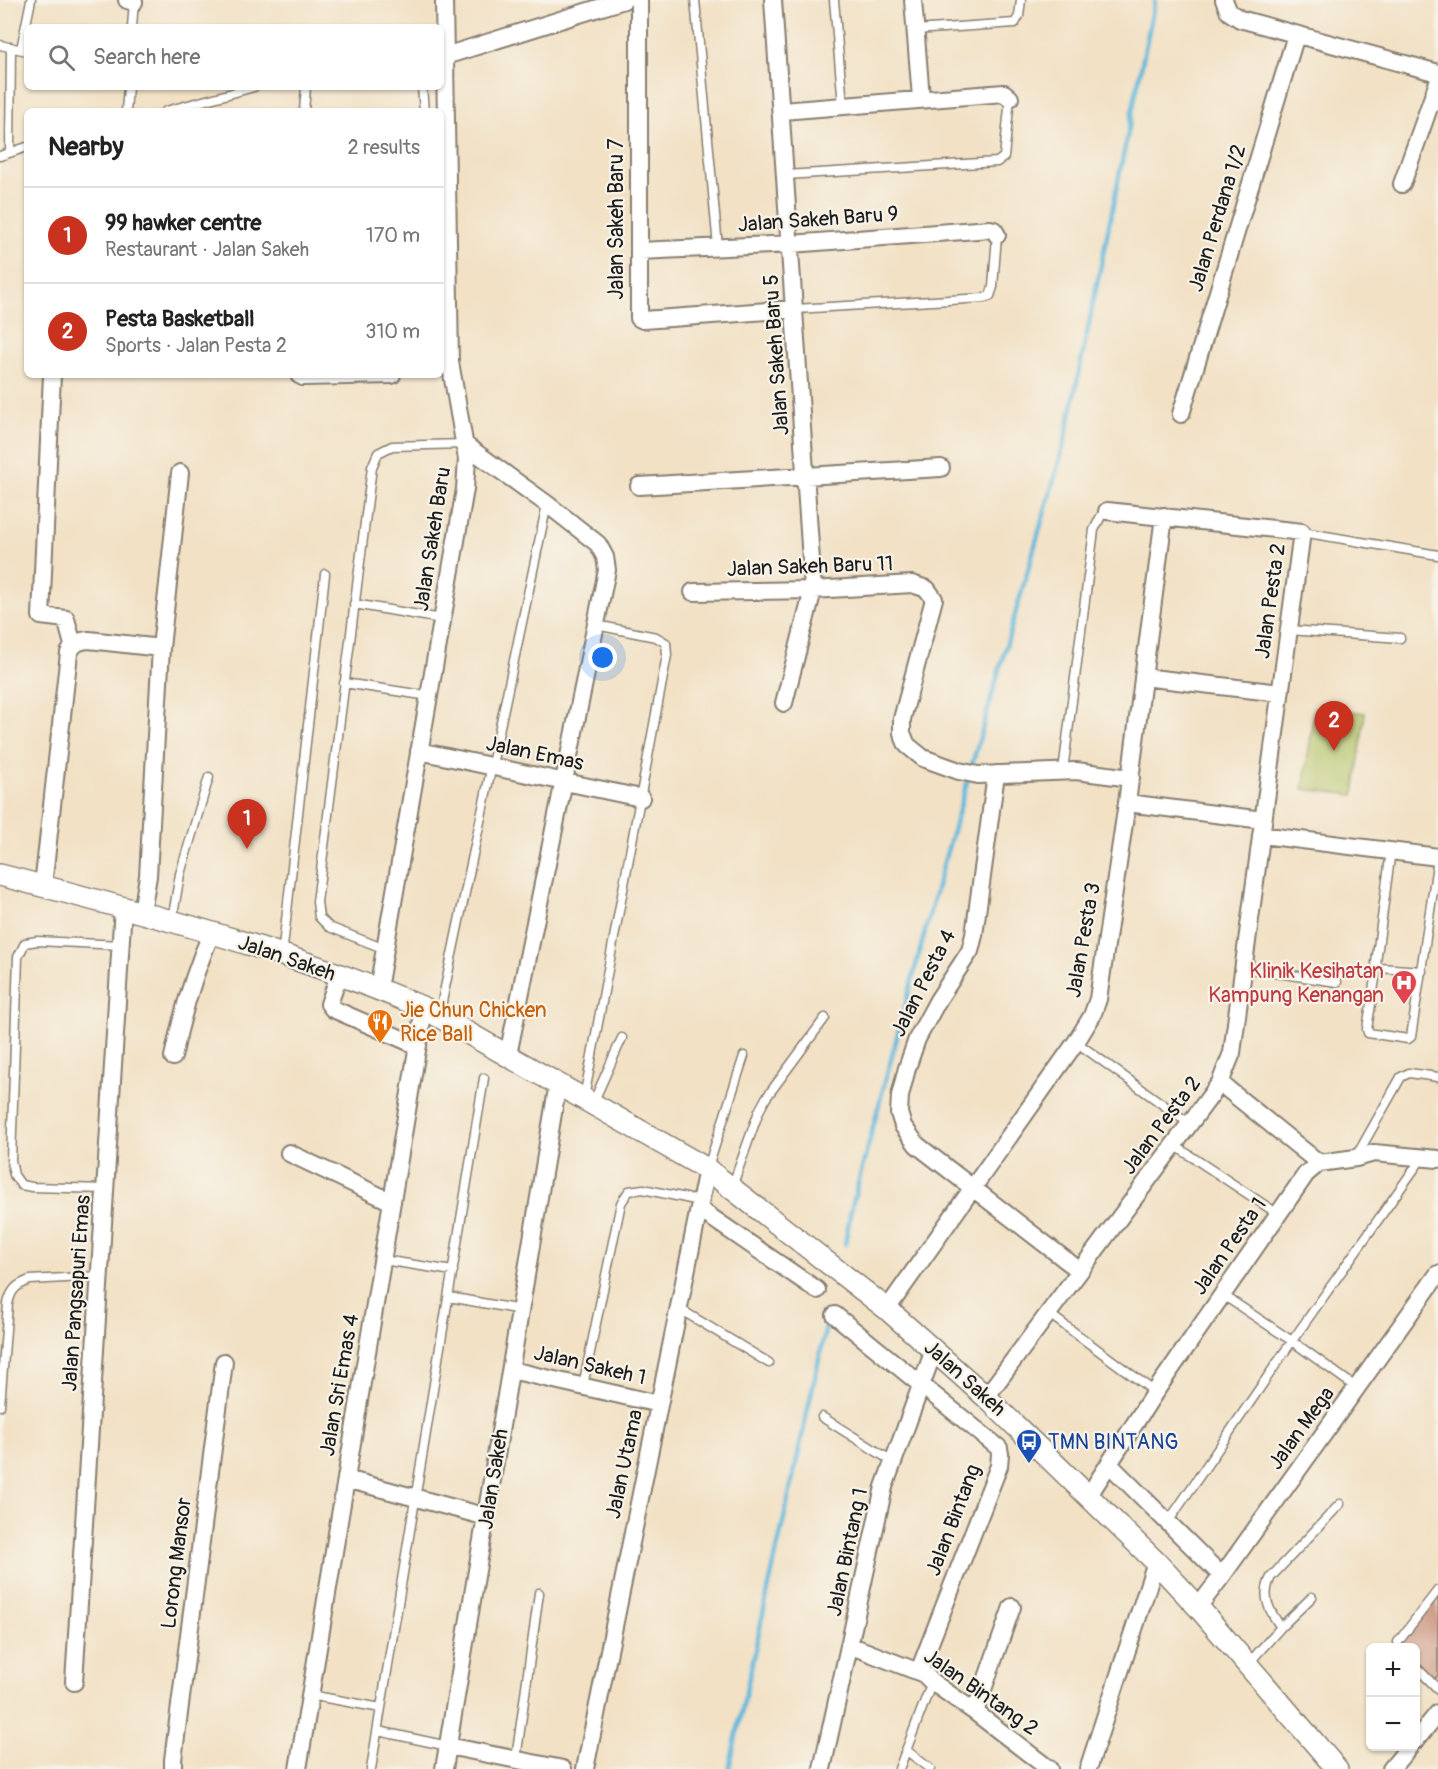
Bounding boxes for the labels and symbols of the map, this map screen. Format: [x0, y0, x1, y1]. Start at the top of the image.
street label: Jalan Sakeh Baru 7 [603, 138, 630, 300]
street label: Jalan Perdana 1/2 [1182, 141, 1253, 295]
street label: Jalan Sakeh Baru 9 [737, 200, 899, 239]
street label: Jalan Sakeh Baru 5 [757, 273, 796, 436]
street label: Jalan Sakeh Baru [408, 465, 457, 613]
street label: Jalan Pesta 2 [1249, 542, 1292, 661]
street label: Jalan Sakeh Baru 11 [726, 550, 894, 583]
your location [588, 643, 617, 672]
pin: 2 [1314, 702, 1354, 751]
street label: Jalan Emas [484, 730, 587, 777]
pin: 1 [228, 800, 266, 849]
street label: Jalan Pesta 3 [1060, 881, 1107, 1000]
street label: Jalan Pesta 4 [885, 925, 962, 1041]
street label: Jalan Sakeh [235, 929, 339, 988]
place label: Klinik Kesihatan Kampung Kenangan [1208, 958, 1384, 1009]
hospital icon: Klinik Kesihatan Kampung Kenangan [1389, 968, 1419, 1006]
place label: Jie Chun Chicken Rice Ball [400, 997, 547, 1048]
restaurant icon: Jie Chun Chicken Rice Ball [365, 1007, 395, 1045]
street label: Jalan Pesta 2 [1116, 1071, 1207, 1180]
street label: Jalan Pesta 1 [1186, 1192, 1273, 1300]
street label: Jalan Pangsapuri Emas [56, 1193, 97, 1392]
street label: Jalan Sri Emas 4 [314, 1312, 365, 1458]
street label: Jalan Sakeh [918, 1334, 1011, 1422]
street label: Jalan Sakeh 1 [531, 1339, 649, 1391]
street label: Jalan Mega [1262, 1381, 1341, 1475]
street label: Jalan Utama [600, 1407, 649, 1521]
street label: Jalan Sakeh [472, 1427, 515, 1531]
bus stop icon: TMN BINTANG [1014, 1427, 1044, 1465]
place label: TMN BINTANG [1048, 1429, 1178, 1456]
street label: Jalan Bintang [920, 1460, 987, 1580]
street label: Jalan Bintang 1 [821, 1486, 874, 1619]
street label: Lorong Mansor [155, 1495, 198, 1630]
street label: Jalan Bintang 2 [918, 1643, 1043, 1742]

